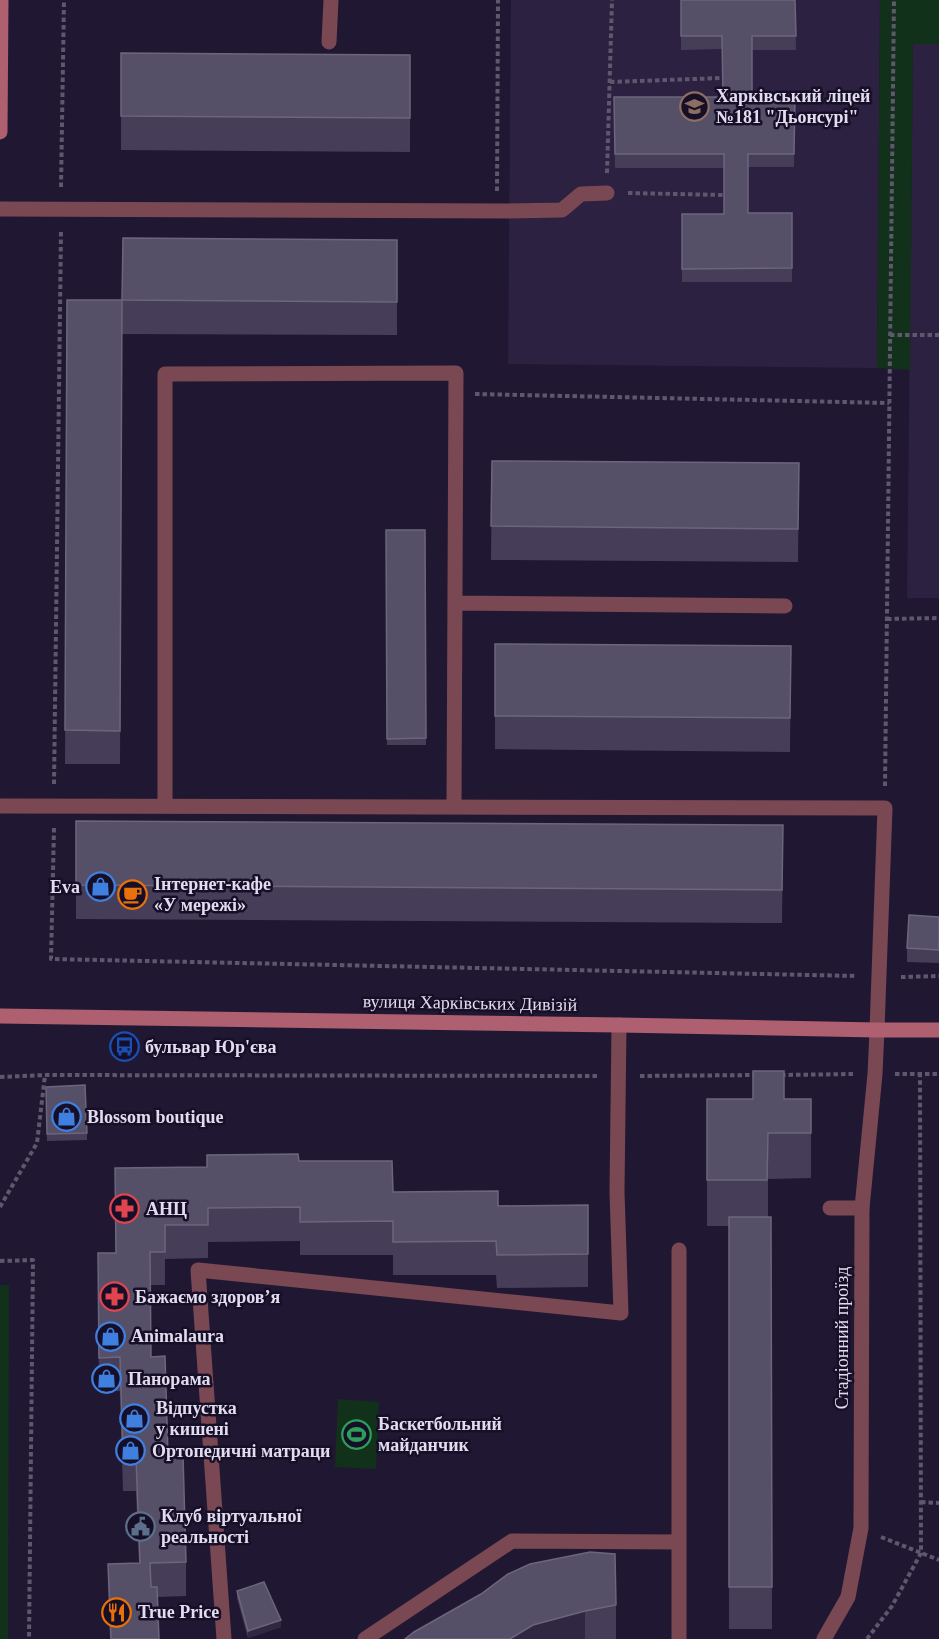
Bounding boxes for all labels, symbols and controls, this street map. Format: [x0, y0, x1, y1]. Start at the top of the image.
place label: Харківський ліцей №181 "Дьонсурі" [716, 86, 870, 127]
school or university icon: Харківський ліцей №181 "Дьонсурі" [679, 90, 711, 122]
shop icon: Eva [85, 871, 117, 903]
place label: Інтернет-кафе «У мережі» [154, 874, 271, 915]
place label: Eva [50, 877, 80, 897]
cafe icon: Інтернет-кафе «У мережі» [117, 878, 149, 910]
street label: вулиця Харківських Дивізій [363, 991, 578, 1015]
bus stop icon: бульвар Юр'єва [108, 1031, 140, 1063]
place label: бульвар Юр'єва [145, 1037, 277, 1057]
shop icon: Blossom boutique [50, 1101, 82, 1133]
place label: Blossom boutique [87, 1107, 224, 1127]
pharmacy icon: АНЦ [109, 1193, 141, 1225]
place label: АНЦ [146, 1199, 187, 1219]
street label: Стадіонний проїзд [832, 1267, 852, 1409]
pharmacy icon: Бажаємо здоровʼя [98, 1281, 130, 1313]
place label: Бажаємо здоровʼя [135, 1287, 281, 1307]
shop icon: Animalaura [94, 1320, 126, 1352]
place label: Animalaura [131, 1326, 224, 1346]
shop icon: Панорама [91, 1363, 123, 1395]
place label: Панорама [128, 1369, 211, 1389]
place label: Відпустка у кишені [156, 1398, 237, 1439]
shop icon: Відпустка у кишені [119, 1402, 151, 1434]
place label: Баскетбольний майданчик [378, 1414, 502, 1455]
sports icon: Баскетбольний майданчик [341, 1418, 373, 1450]
shop icon: Ортопедичні матраци [115, 1435, 147, 1467]
place label: Ортопедичні матраци [152, 1441, 331, 1461]
place label: Клуб віртуальної реальності [161, 1506, 302, 1547]
public building icon: Клуб віртуальної реальності [124, 1510, 156, 1542]
restaurant icon: True Price [101, 1596, 133, 1628]
place label: True Price [138, 1602, 219, 1622]

